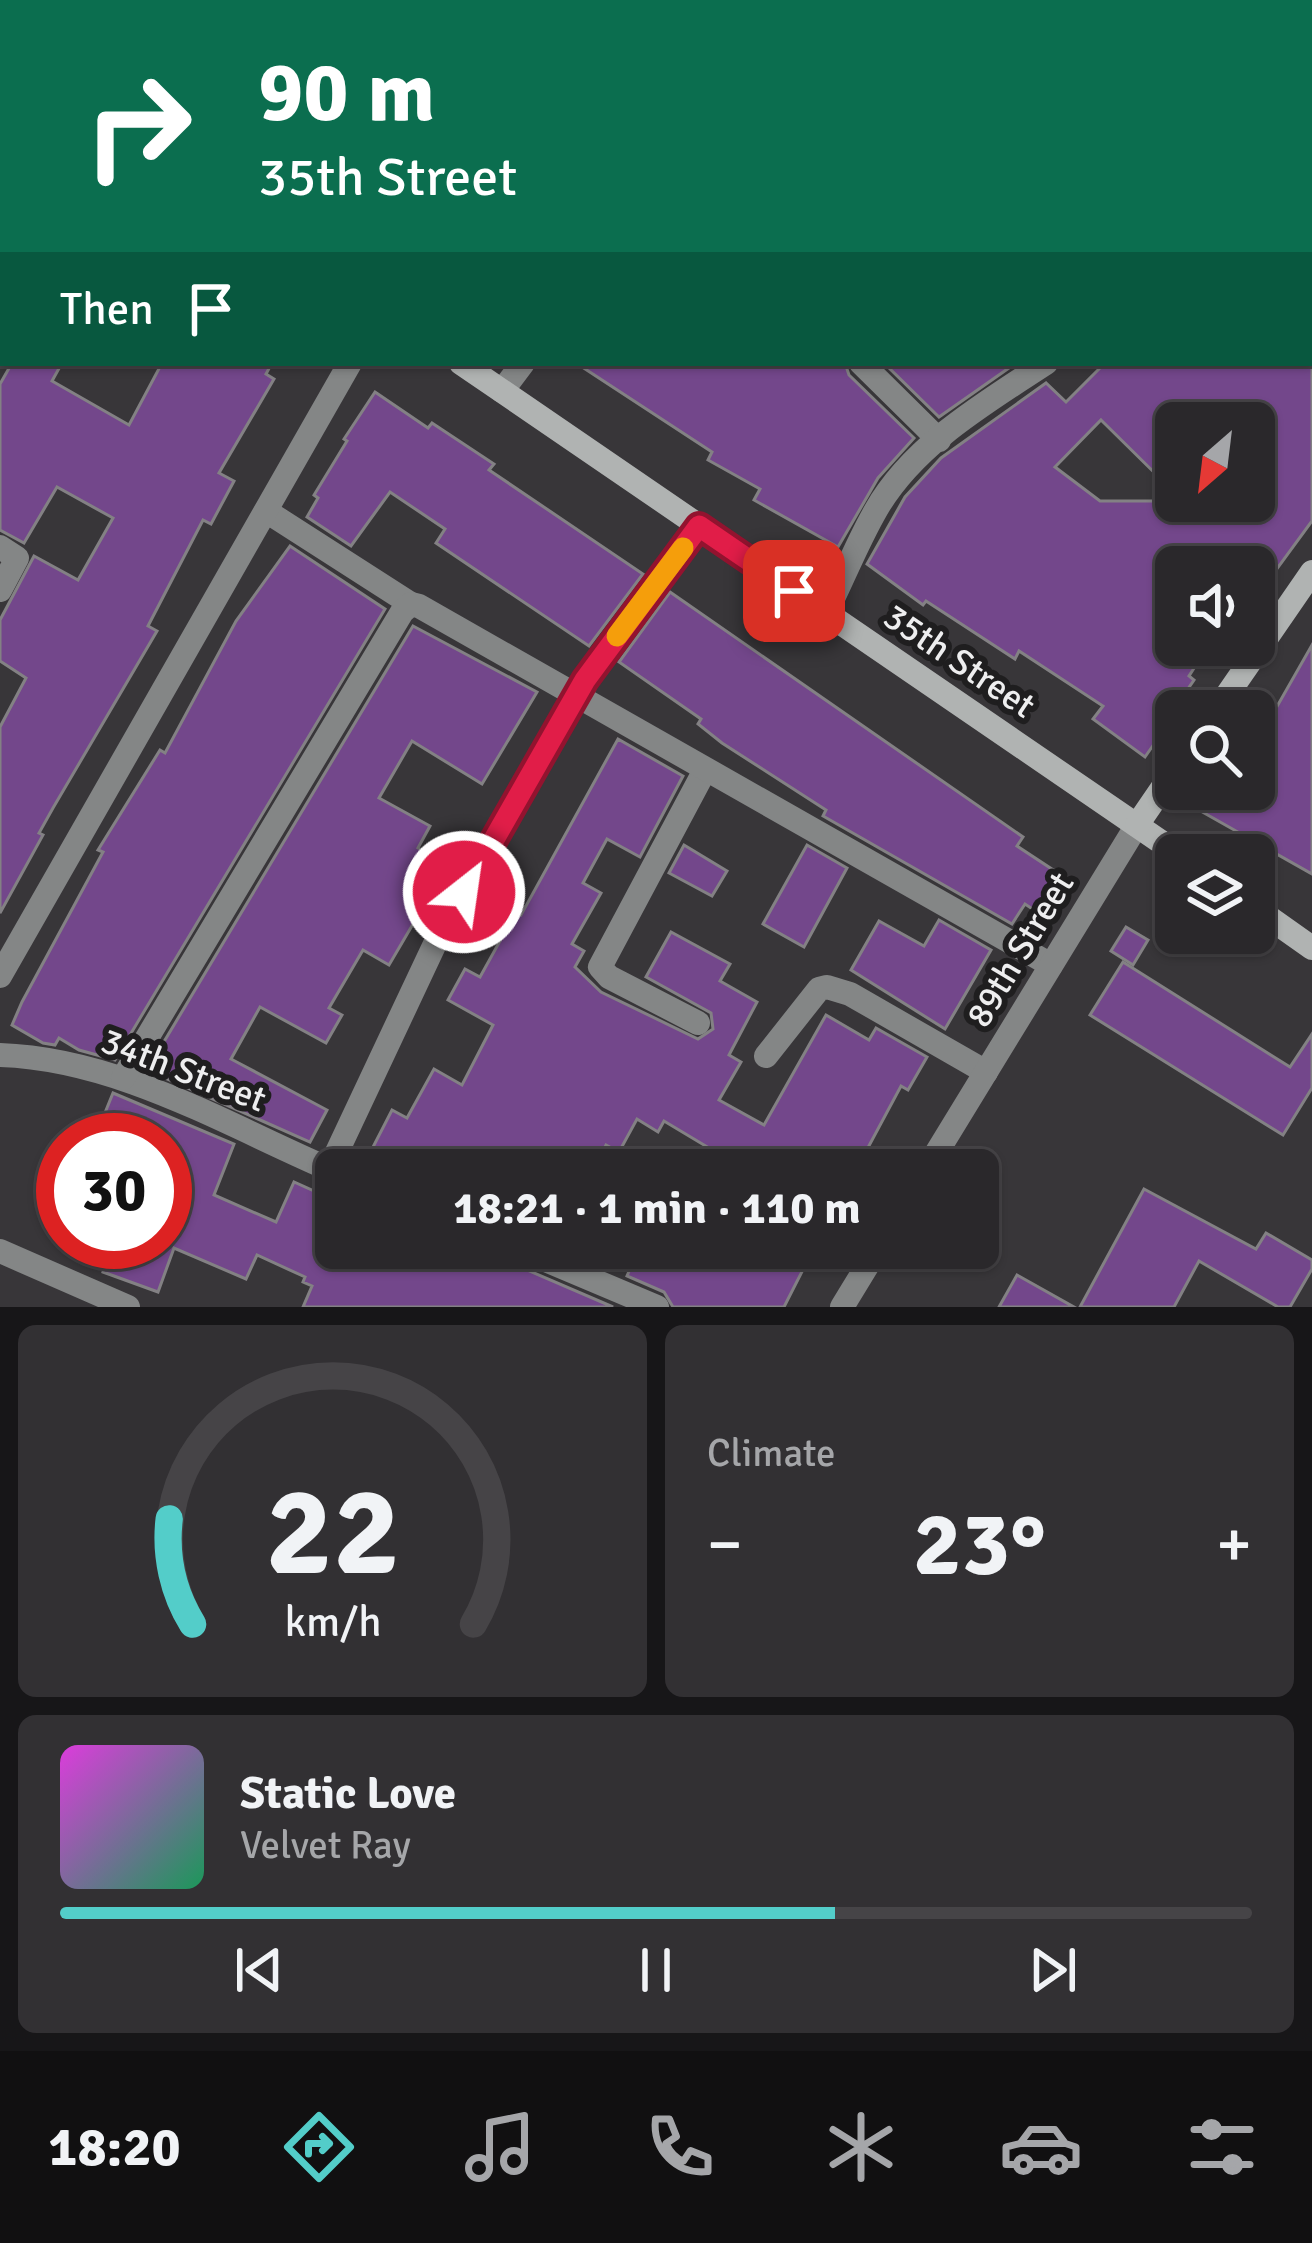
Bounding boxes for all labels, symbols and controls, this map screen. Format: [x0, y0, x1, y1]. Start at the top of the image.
text: 90 m [258, 41, 435, 145]
icon: right [60, 48, 216, 204]
text: 35th Street [258, 144, 517, 211]
icon: arrive [178, 276, 244, 342]
text: Then [60, 282, 154, 337]
north arrow [1155, 402, 1275, 522]
map controls [1155, 402, 1275, 954]
pin [743, 540, 845, 642]
button: sound [1155, 546, 1275, 666]
icon: arrive [761, 558, 827, 624]
street label: 35th Street [875, 594, 1043, 728]
button: search [1155, 690, 1275, 810]
position arrow [401, 829, 527, 955]
button: layers [1155, 834, 1275, 954]
street label: 89th Street [956, 864, 1084, 1035]
street label: 34th Street [95, 1018, 272, 1122]
speed limit sign: 30 [36, 1113, 192, 1269]
text: 18:21 · 1 min · 110 m [453, 1181, 861, 1236]
text: Climate [707, 1429, 836, 1477]
text: 22 [265, 1456, 400, 1609]
text: 23° [913, 1489, 1046, 1600]
text: − [707, 1504, 743, 1585]
text: + [1216, 1504, 1252, 1585]
text: km/h [284, 1596, 381, 1649]
text: Static Love [240, 1766, 456, 1821]
text: Velvet Ray [240, 1821, 411, 1869]
icon: previous [226, 1937, 292, 2003]
icon: pause [623, 1937, 689, 2003]
icon: next [1020, 1937, 1086, 2003]
icon: directions [277, 2105, 361, 2189]
icon: music [458, 2105, 542, 2189]
icon: phone [638, 2105, 722, 2189]
icon: climate [819, 2105, 903, 2189]
icon: car [999, 2105, 1083, 2189]
icon: filters [1180, 2105, 1264, 2189]
text: 18:20 [48, 2114, 181, 2181]

